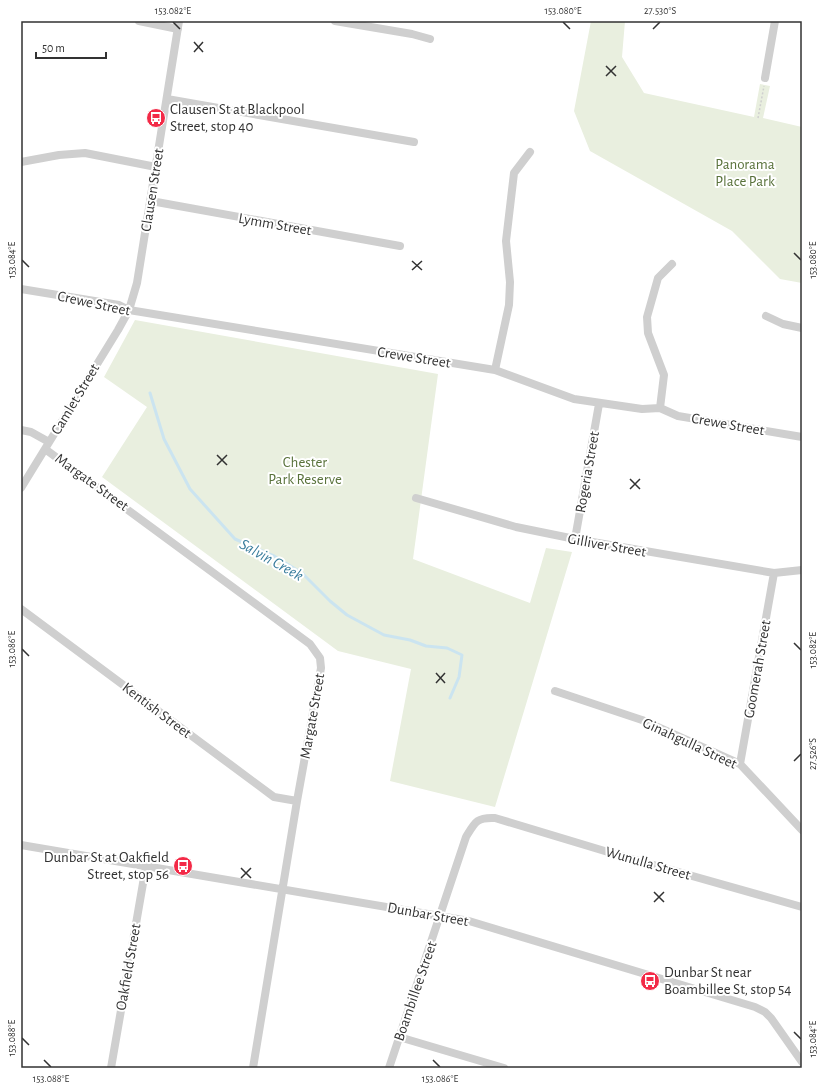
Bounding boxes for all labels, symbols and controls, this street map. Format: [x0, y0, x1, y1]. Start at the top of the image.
text: 153.082°E [155, 6, 191, 16]
text: 153.080°E [544, 6, 582, 16]
text: 27.530°S [644, 6, 676, 16]
scale bar [36, 34, 106, 60]
text: 50 m [42, 42, 65, 54]
place label: Clausen St at Blackpool Street, stop 40 [170, 102, 305, 134]
bus stop icon: Clausen St at Blackpool Street, stop 40 [145, 107, 167, 129]
street label: Clausen Street [139, 147, 167, 233]
park label: Panorama Place Park [715, 157, 775, 189]
street label: Lymm Street [237, 211, 313, 238]
text: 153.080°E [808, 241, 818, 279]
text: 153.084°E [7, 242, 17, 278]
street label: Crewe Street [56, 288, 132, 319]
street label: Crewe Street [376, 344, 452, 371]
street label: Camlet Street [48, 361, 103, 437]
street label: Crewe Street [690, 411, 766, 438]
street label: Rogeria Street [573, 430, 602, 514]
street label: Margate Street [52, 451, 131, 514]
park label: Chester Park Reserve [268, 455, 342, 487]
street label: Gilliver Street [567, 531, 647, 560]
water label: Salvin Creek [237, 536, 306, 584]
street label: Goomerah Street [741, 619, 774, 719]
text: 153.086°E [7, 631, 17, 667]
text: 153.082°E [808, 632, 818, 668]
street label: Margate Street [298, 672, 327, 760]
street label: Kentish Street [119, 680, 194, 741]
street label: Ginahgulla Street [640, 715, 739, 772]
text: 27.526°S [808, 738, 818, 770]
street label: Wunulla Street [604, 844, 692, 883]
place label: Dunbar St at Oakfield Street, stop 56 [44, 850, 169, 882]
bus stop icon: Dunbar St at Oakfield Street, stop 56 [172, 855, 194, 877]
street label: Dunbar Street [386, 900, 470, 929]
street label: Oakfield Street [113, 922, 144, 1012]
street label: Boambillee Street [391, 939, 440, 1043]
place label: Dunbar St near Boambillee St, stop 54 [664, 965, 792, 997]
bus stop icon: Dunbar St near Boambillee St, stop 54 [639, 970, 661, 992]
text: 153.088°E [7, 1020, 17, 1056]
text: 153.084°E [808, 1021, 818, 1057]
text: 153.088°E [33, 1074, 69, 1084]
text: 153.086°E [422, 1074, 458, 1084]

